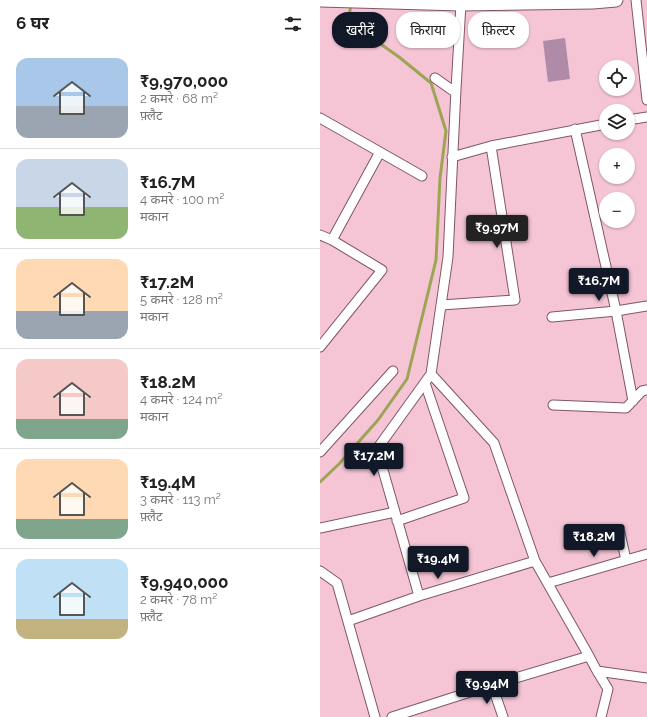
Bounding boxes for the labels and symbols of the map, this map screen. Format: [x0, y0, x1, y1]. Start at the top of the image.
pin: ₹9.97M [464, 215, 530, 249]
pin: ₹16.7M [566, 268, 632, 302]
pin: ₹17.2M [341, 443, 407, 477]
pin: ₹18.2M [561, 524, 627, 558]
pin: ₹19.4M [405, 546, 471, 580]
pin: ₹9.94M [454, 671, 520, 705]

